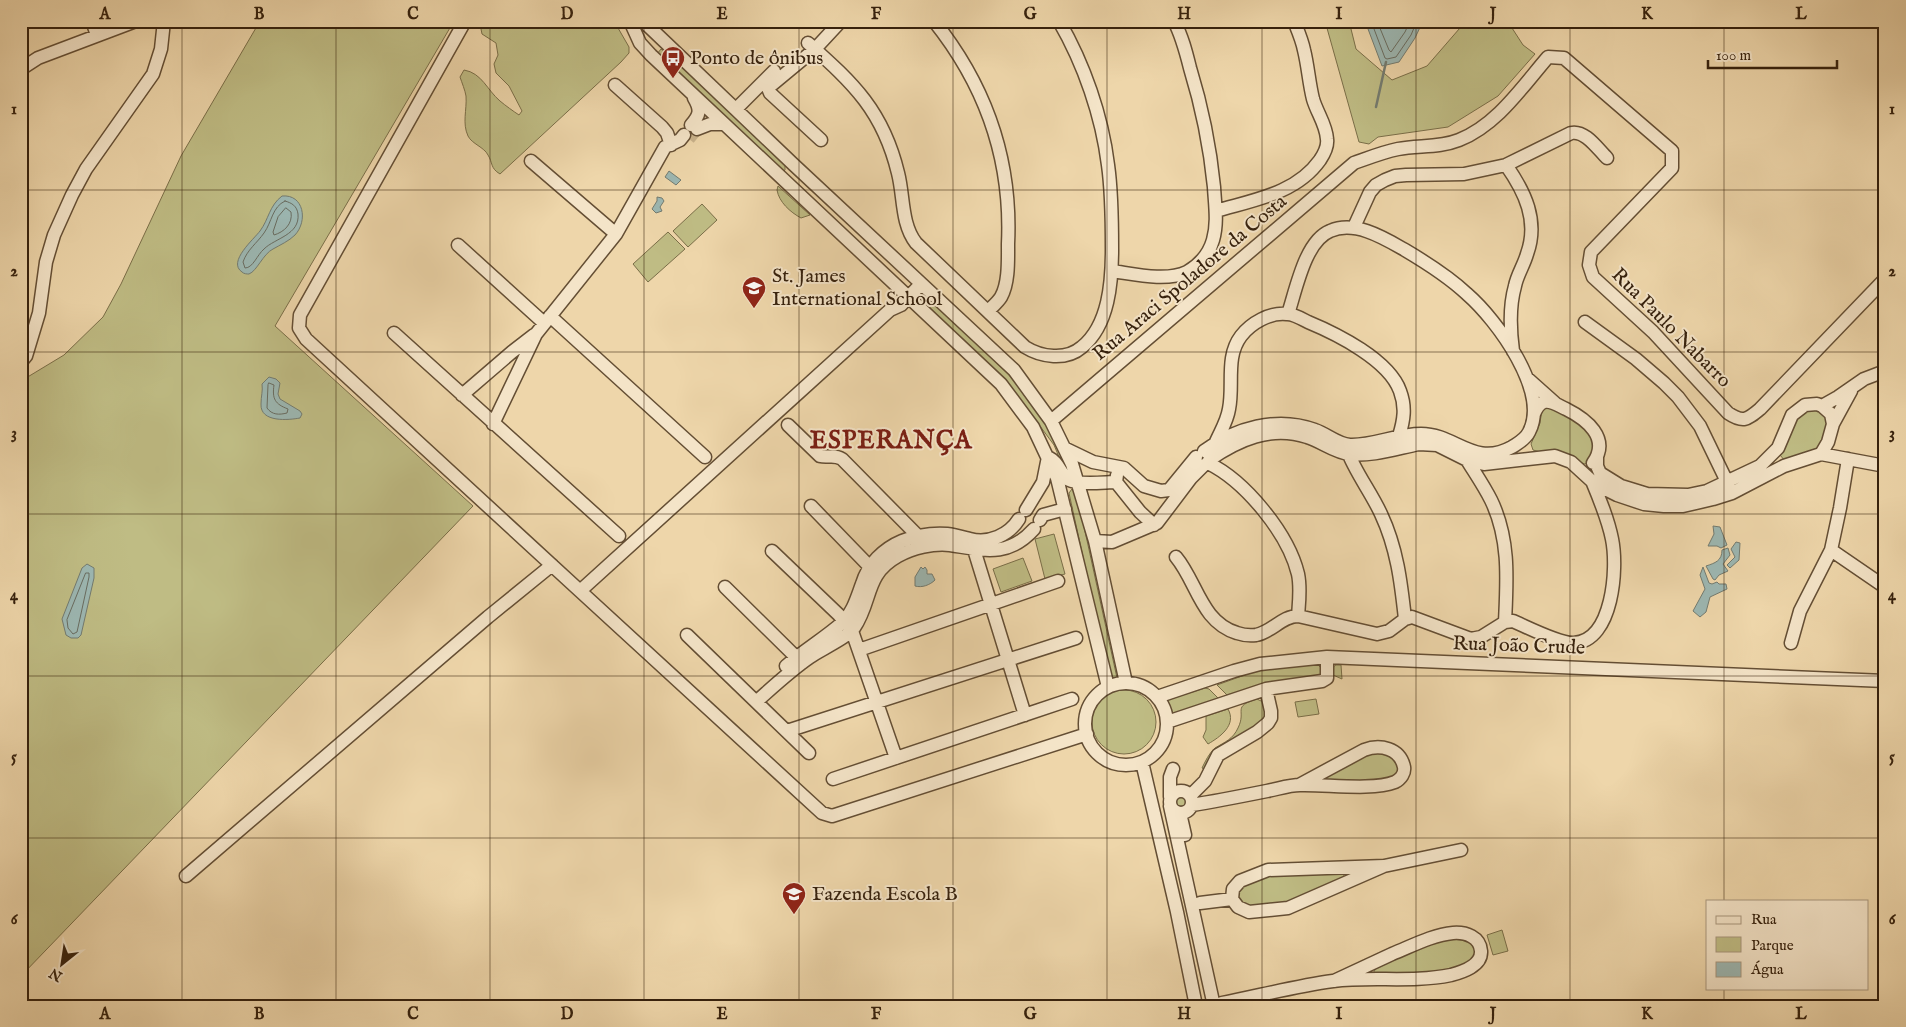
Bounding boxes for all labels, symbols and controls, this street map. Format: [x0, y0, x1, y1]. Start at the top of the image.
text: A [99, 5, 112, 25]
text: B [254, 5, 265, 25]
text: C [407, 5, 419, 25]
text: D [561, 5, 574, 25]
text: E [716, 5, 728, 25]
text: F [871, 5, 882, 25]
text: G [1024, 5, 1037, 25]
text: H [1177, 5, 1191, 25]
text: I [1336, 5, 1343, 25]
text: J [1488, 5, 1497, 25]
text: K [1641, 5, 1654, 25]
text: L [1795, 5, 1807, 25]
scale bar [1708, 38, 1837, 70]
bus stop icon: Ponto de ônibus [660, 45, 686, 79]
place label: Ponto de ônibus [690, 46, 823, 71]
text: 100 m [1716, 46, 1752, 65]
text: 1 [11, 100, 17, 120]
text: 1 [1889, 100, 1895, 120]
street label: Rua Araci Spoladore da Costa [1088, 189, 1292, 367]
text: 2 [10, 262, 18, 282]
text: 2 [1888, 262, 1896, 282]
street label: Rua Paulo Nabarro [1606, 263, 1736, 393]
place label: St. James International School [772, 264, 943, 312]
school or university icon: St. James International School [741, 275, 767, 309]
text: 3 [11, 424, 17, 444]
text: 3 [1889, 424, 1895, 444]
district label: ESPERANÇA [810, 425, 972, 457]
text: 4 [10, 586, 19, 606]
text: 4 [1888, 586, 1897, 606]
street label: Rua João Crude [1452, 631, 1586, 661]
text: 5 [11, 748, 17, 768]
text: 5 [1889, 748, 1895, 768]
school or university icon: Fazenda Escola B [781, 881, 807, 915]
place label: Fazenda Escola B [812, 882, 958, 907]
legend [1706, 900, 1868, 990]
text: 6 [11, 910, 19, 930]
text: Rua [1751, 910, 1777, 929]
text: 6 [1889, 910, 1897, 930]
text: Parque [1751, 936, 1794, 955]
north arrow [38, 940, 88, 990]
text: Água [1750, 960, 1784, 979]
text: N [46, 964, 67, 986]
text: A [99, 1005, 112, 1025]
text: B [254, 1005, 265, 1025]
text: C [407, 1005, 419, 1025]
text: D [561, 1005, 574, 1025]
text: E [716, 1005, 728, 1025]
text: F [871, 1005, 882, 1025]
text: G [1024, 1005, 1037, 1025]
text: H [1177, 1005, 1191, 1025]
text: I [1336, 1005, 1343, 1025]
text: J [1488, 1005, 1497, 1025]
text: K [1641, 1005, 1654, 1025]
text: L [1795, 1005, 1807, 1025]

